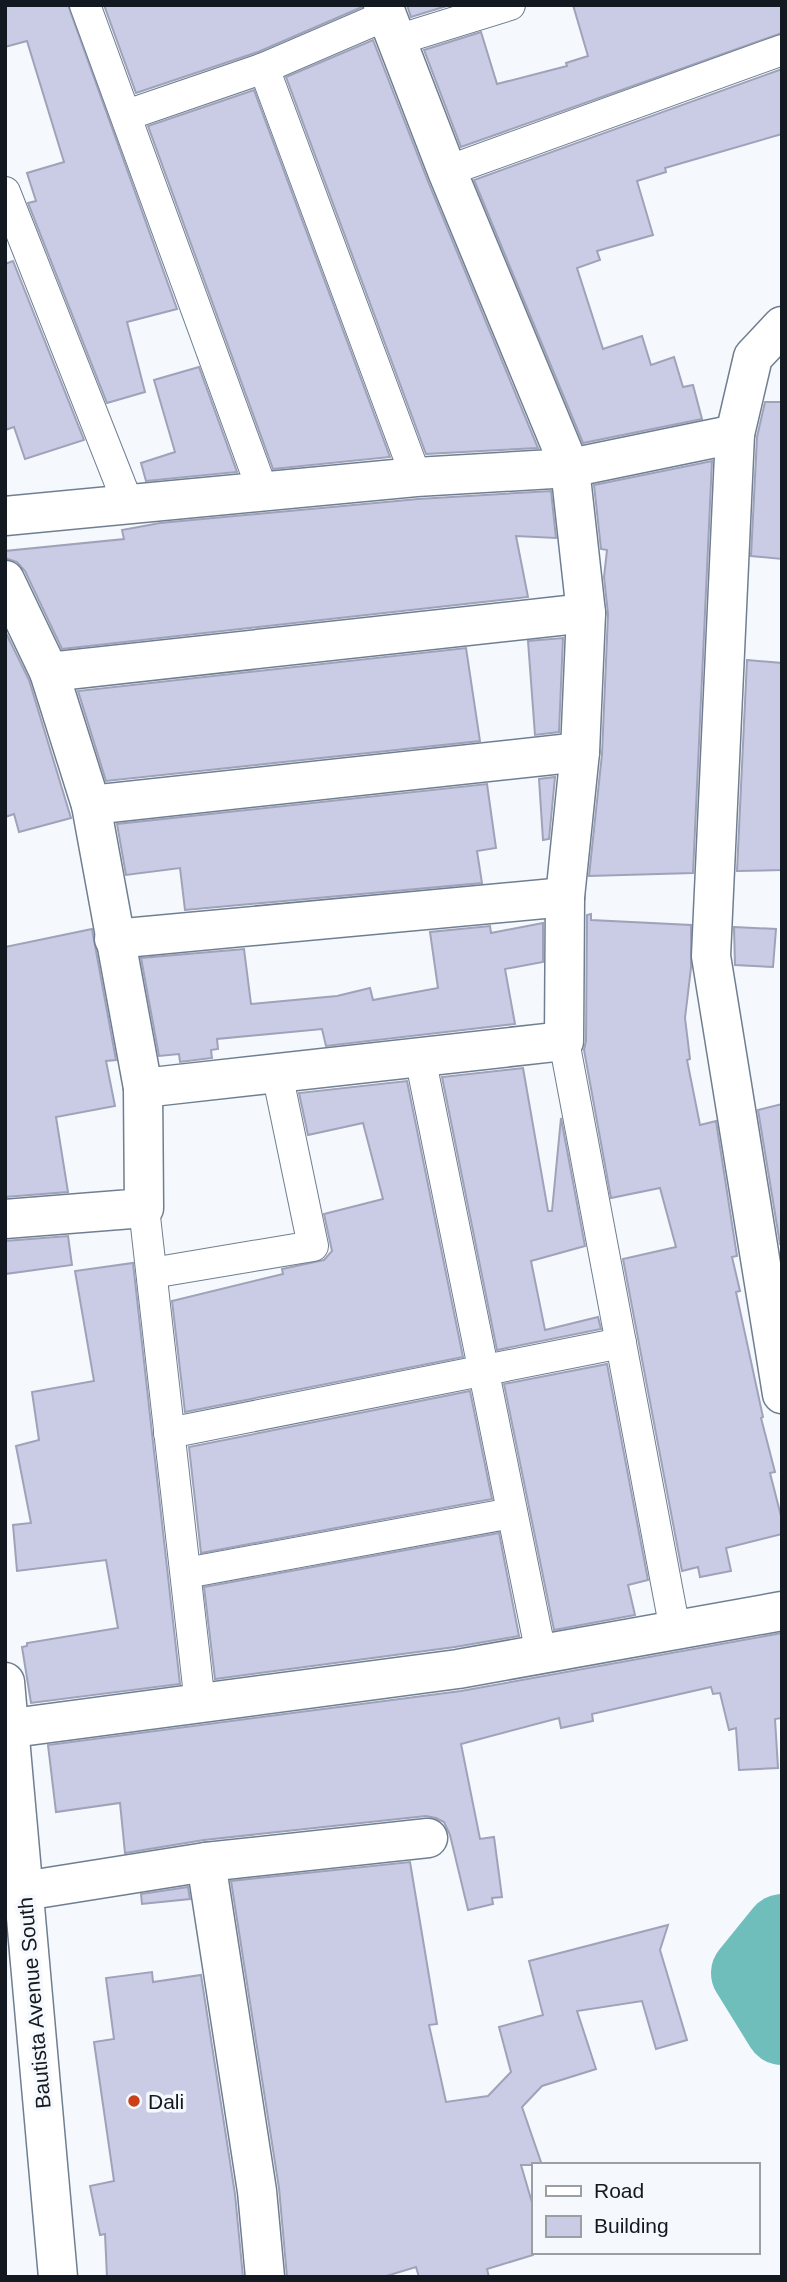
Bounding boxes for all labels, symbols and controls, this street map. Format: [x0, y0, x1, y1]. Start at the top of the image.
street label: Bautista Avenue South [13, 1896, 55, 2110]
place label: Dali [148, 2090, 184, 2113]
marker: Dali [126, 2093, 142, 2109]
legend [532, 2163, 759, 2254]
text: Road [594, 2179, 644, 2202]
text: Building [594, 2214, 669, 2237]

